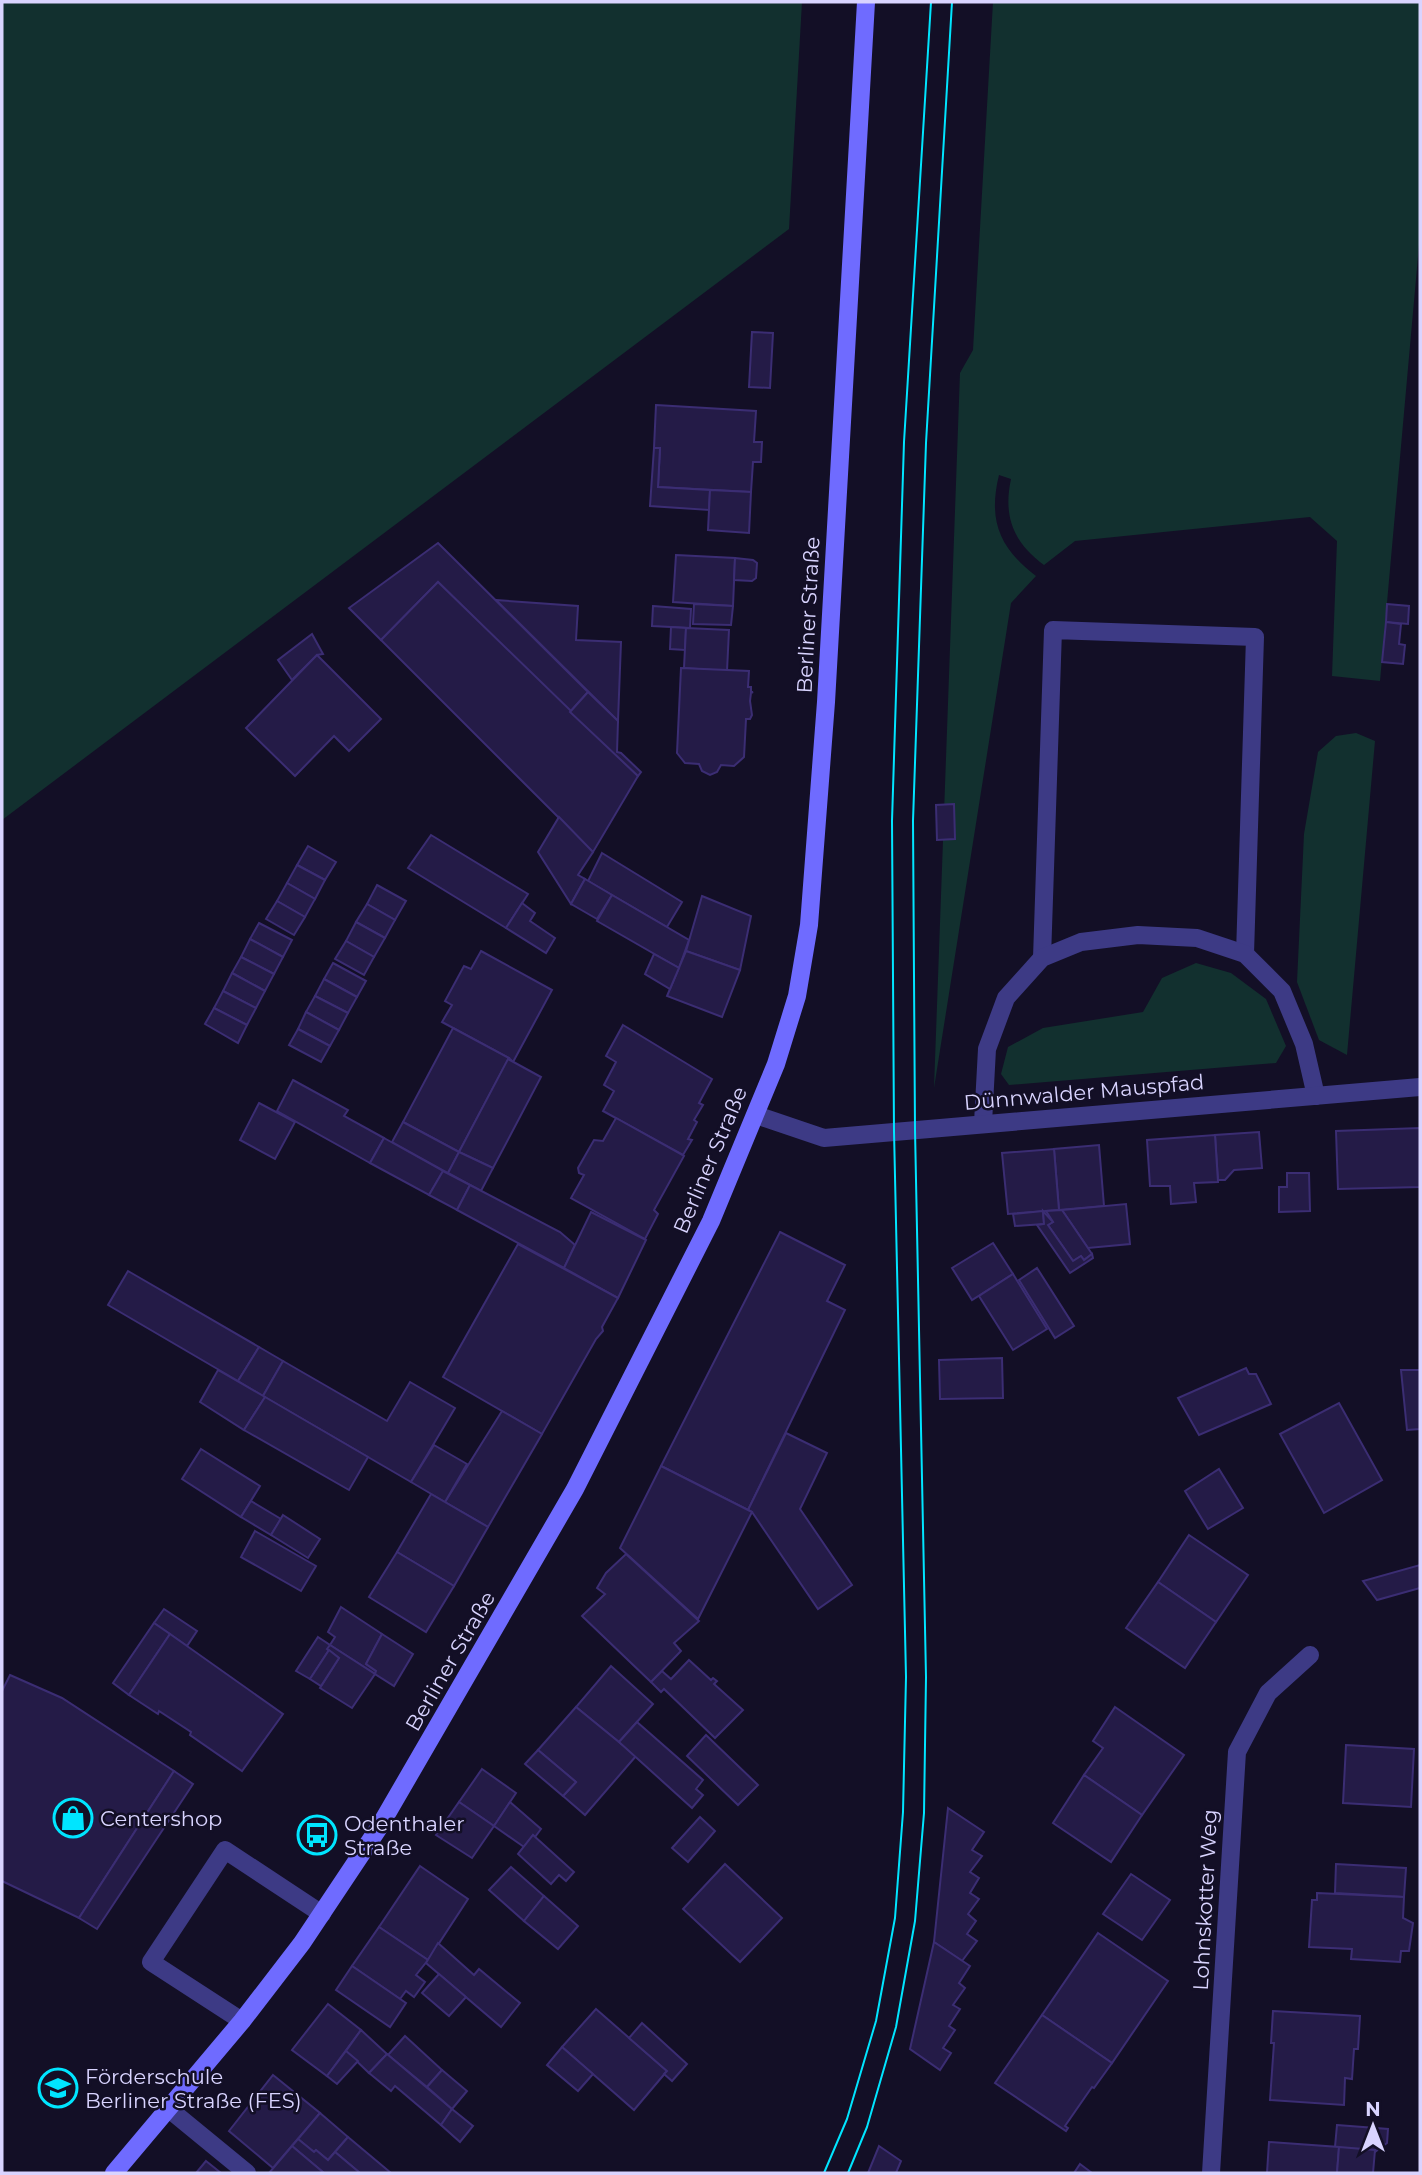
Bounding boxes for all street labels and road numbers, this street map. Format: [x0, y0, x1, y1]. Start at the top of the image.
street label: Berliner Straße [791, 536, 825, 694]
street label: Dünnwalder Mauspfad [963, 1069, 1205, 1115]
street label: Berliner Straße [668, 1083, 752, 1237]
street label: Berliner Straße [400, 1587, 500, 1735]
street label: Lohnskotter Weg [1188, 1809, 1222, 1991]

